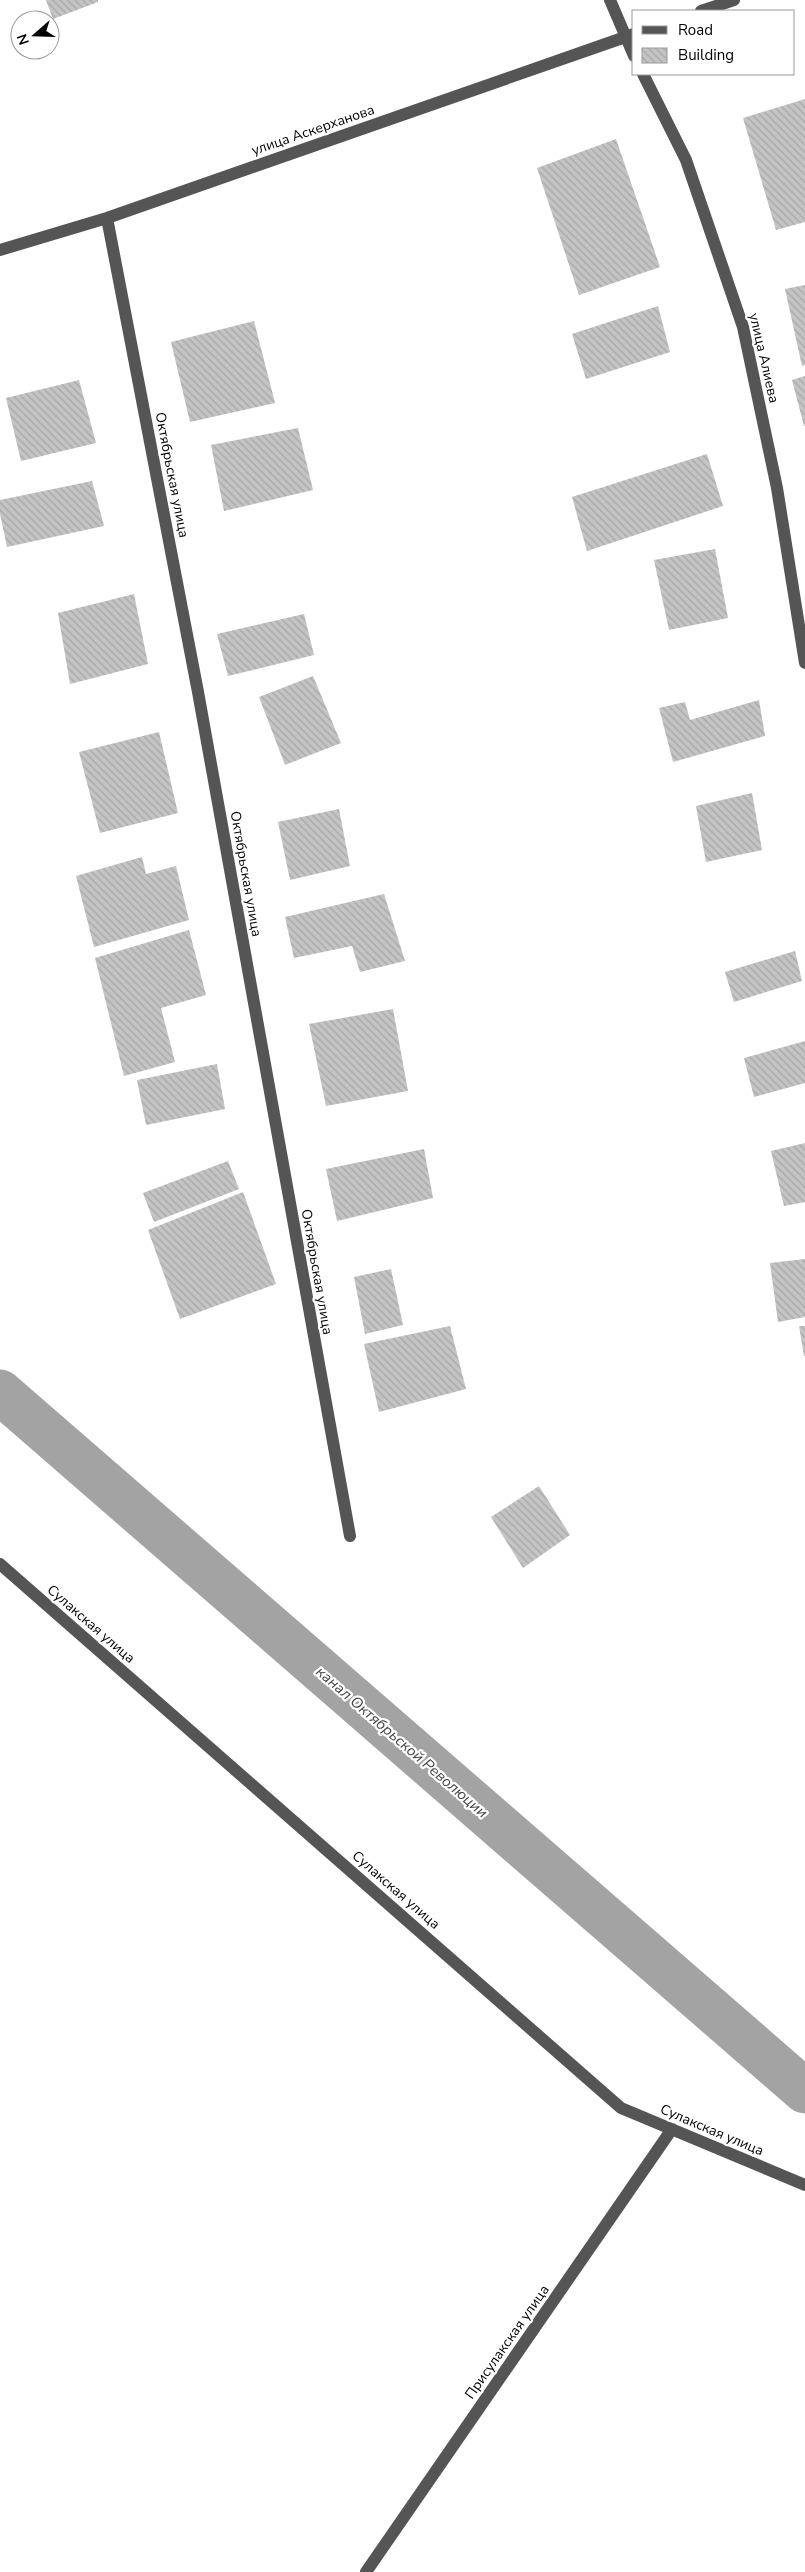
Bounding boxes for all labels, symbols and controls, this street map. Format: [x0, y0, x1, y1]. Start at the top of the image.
north arrow [10, 10, 60, 60]
legend [632, 10, 795, 75]
text: Road [678, 20, 713, 40]
text: N [13, 31, 34, 47]
text: Building [678, 45, 734, 65]
street label: улица Аскерханова [249, 100, 377, 160]
street label: улица Алиева [744, 311, 784, 405]
street label: Октябрьская улица [151, 411, 193, 539]
street label: Октябрьская улица [226, 810, 266, 938]
street label: Октябрьская улица [297, 1208, 337, 1336]
street label: Сулакская улица [43, 1580, 139, 1668]
water label: канал Октябрьской Революции [312, 1662, 492, 1822]
street label: Сулакская улица [348, 1846, 444, 1934]
street label: Сулакская улица [657, 2100, 767, 2160]
street label: Присулакская улица [460, 2281, 554, 2403]

